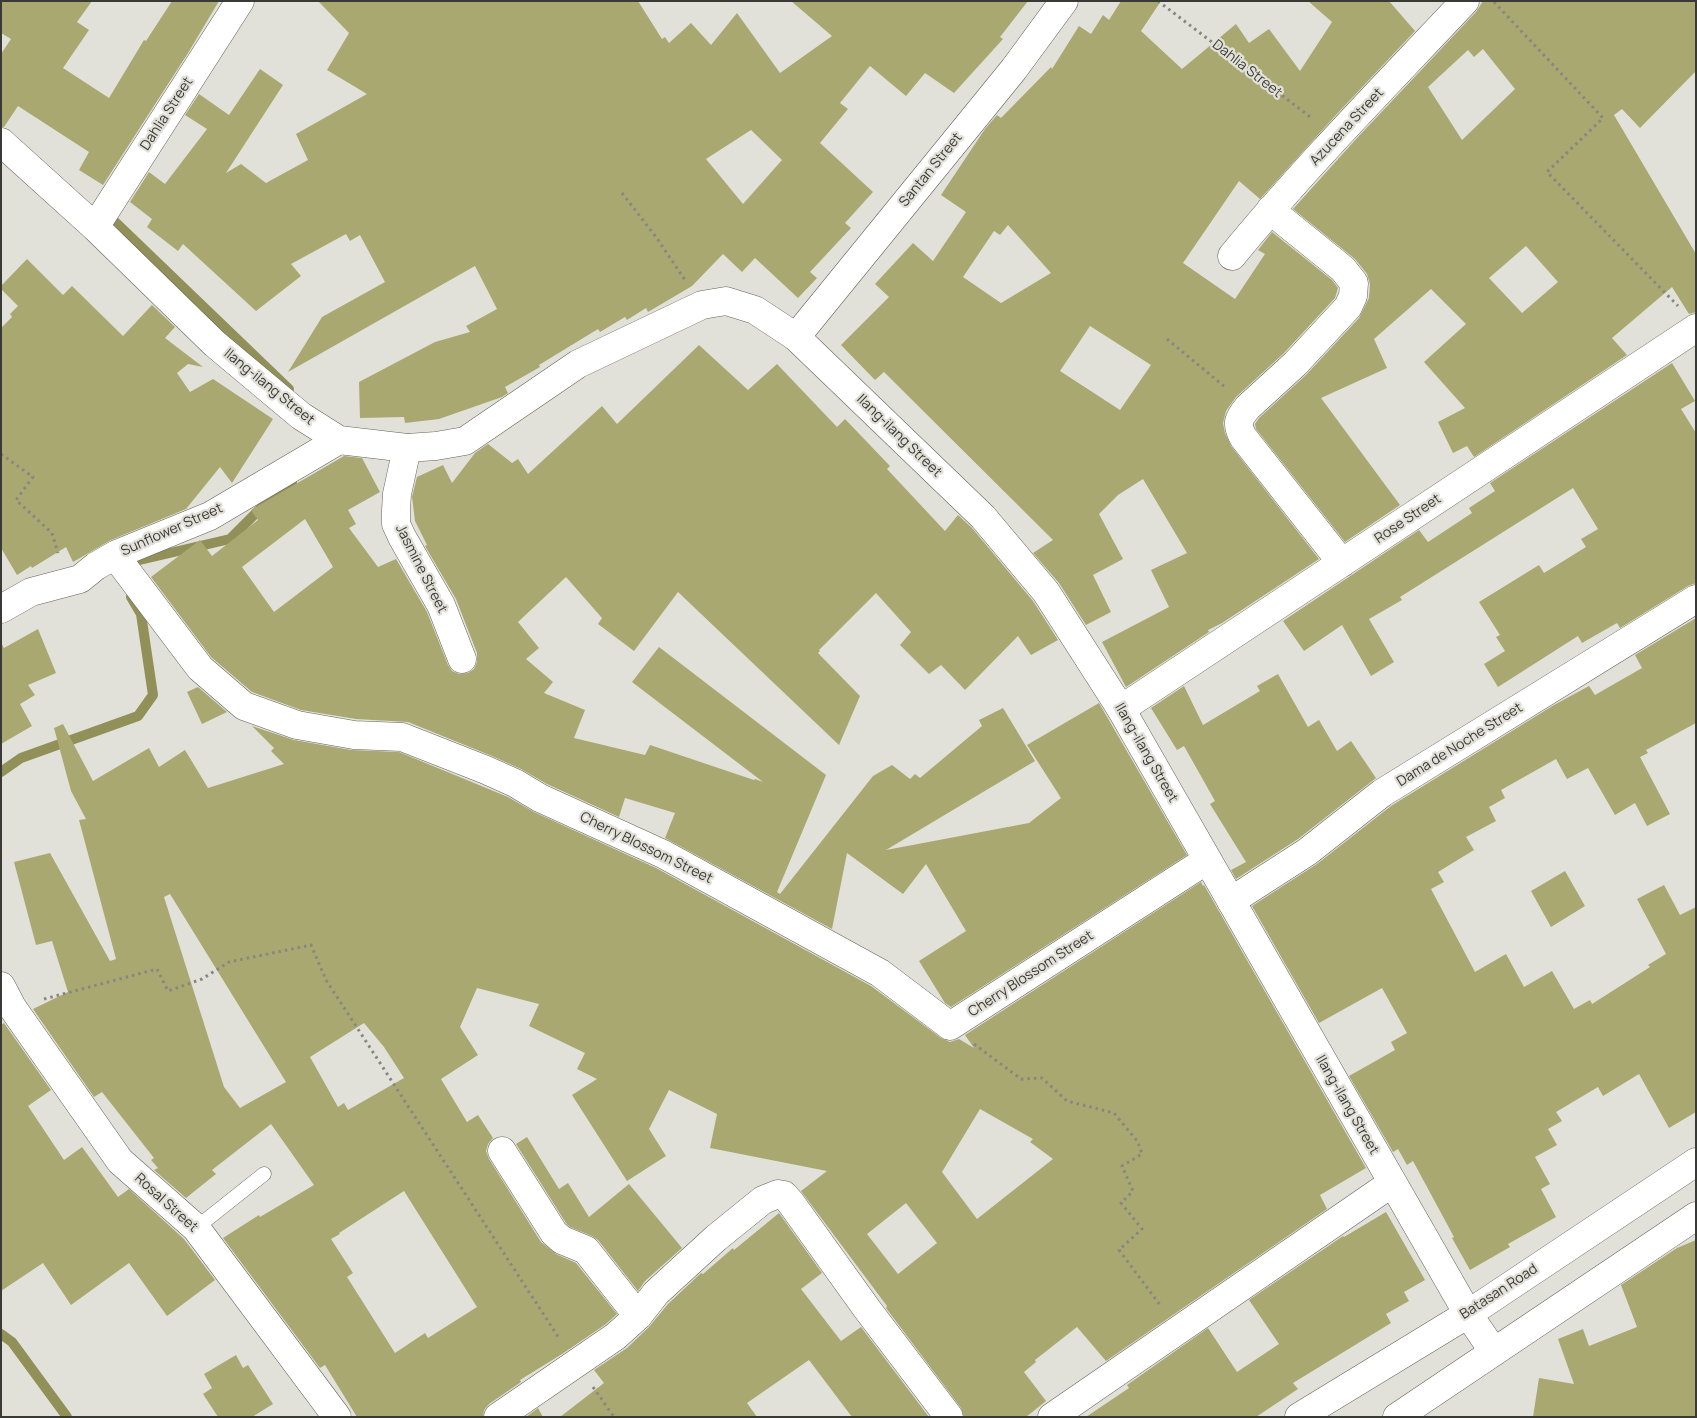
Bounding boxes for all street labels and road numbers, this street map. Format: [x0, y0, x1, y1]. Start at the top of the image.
street label: Dahlia Street [1209, 37, 1285, 101]
street label: Dahlia Street [137, 74, 197, 154]
street label: Azucena Street [1307, 85, 1387, 169]
street label: Santan Street [896, 130, 966, 210]
street label: Ilang-ilang Street [220, 345, 318, 429]
street label: Ilang-ilang Street [853, 391, 945, 481]
street label: Rose Street [1372, 491, 1444, 547]
street label: Sunflower Street [119, 500, 225, 560]
street label: Jasmine Street [391, 522, 451, 616]
street label: Dama de Noche Street [1394, 699, 1526, 791]
street label: Ilang-ilang Street [1111, 700, 1181, 806]
street label: Cherry Blossom Street [577, 809, 715, 887]
street label: Cherry Blossom Street [965, 927, 1097, 1021]
street label: Ilang-ilang Street [1312, 1052, 1382, 1158]
street label: Rosal Street [131, 1170, 201, 1236]
street label: Batasan Road [1457, 1261, 1541, 1323]

